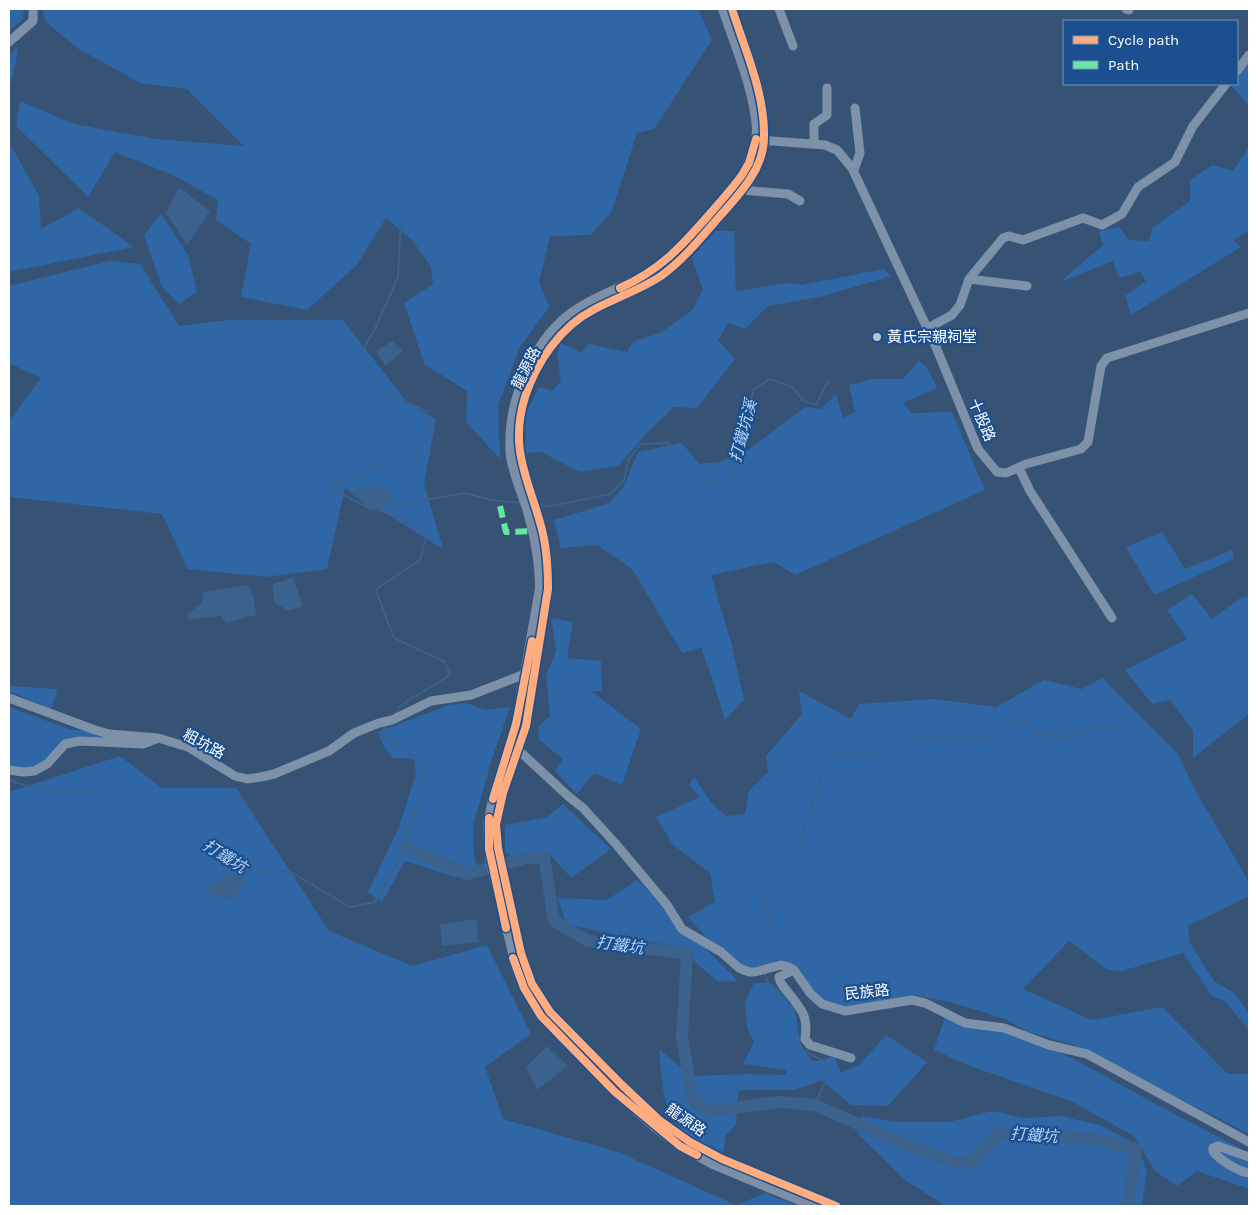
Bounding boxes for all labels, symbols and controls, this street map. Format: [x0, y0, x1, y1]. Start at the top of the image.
legend [1063, 20, 1238, 85]
text: Cycle path [1108, 31, 1179, 49]
text: Path [1108, 56, 1139, 74]
place label: 黃氏宗親祠堂 [887, 328, 977, 346]
marker: 黃氏宗親祠堂 [871, 331, 883, 343]
street label: 龍源路 [508, 344, 544, 392]
water label: 打鐵坑溪 [726, 396, 761, 464]
street label: 十股路 [965, 396, 999, 444]
street label: 粗坑路 [180, 725, 228, 763]
water label: 打鐵坑 [200, 835, 252, 878]
water label: 打鐵坑 [595, 932, 647, 958]
street label: 民族路 [844, 981, 890, 1003]
street label: 龍源路 [662, 1100, 710, 1140]
water label: 打鐵坑 [1009, 1124, 1061, 1146]

